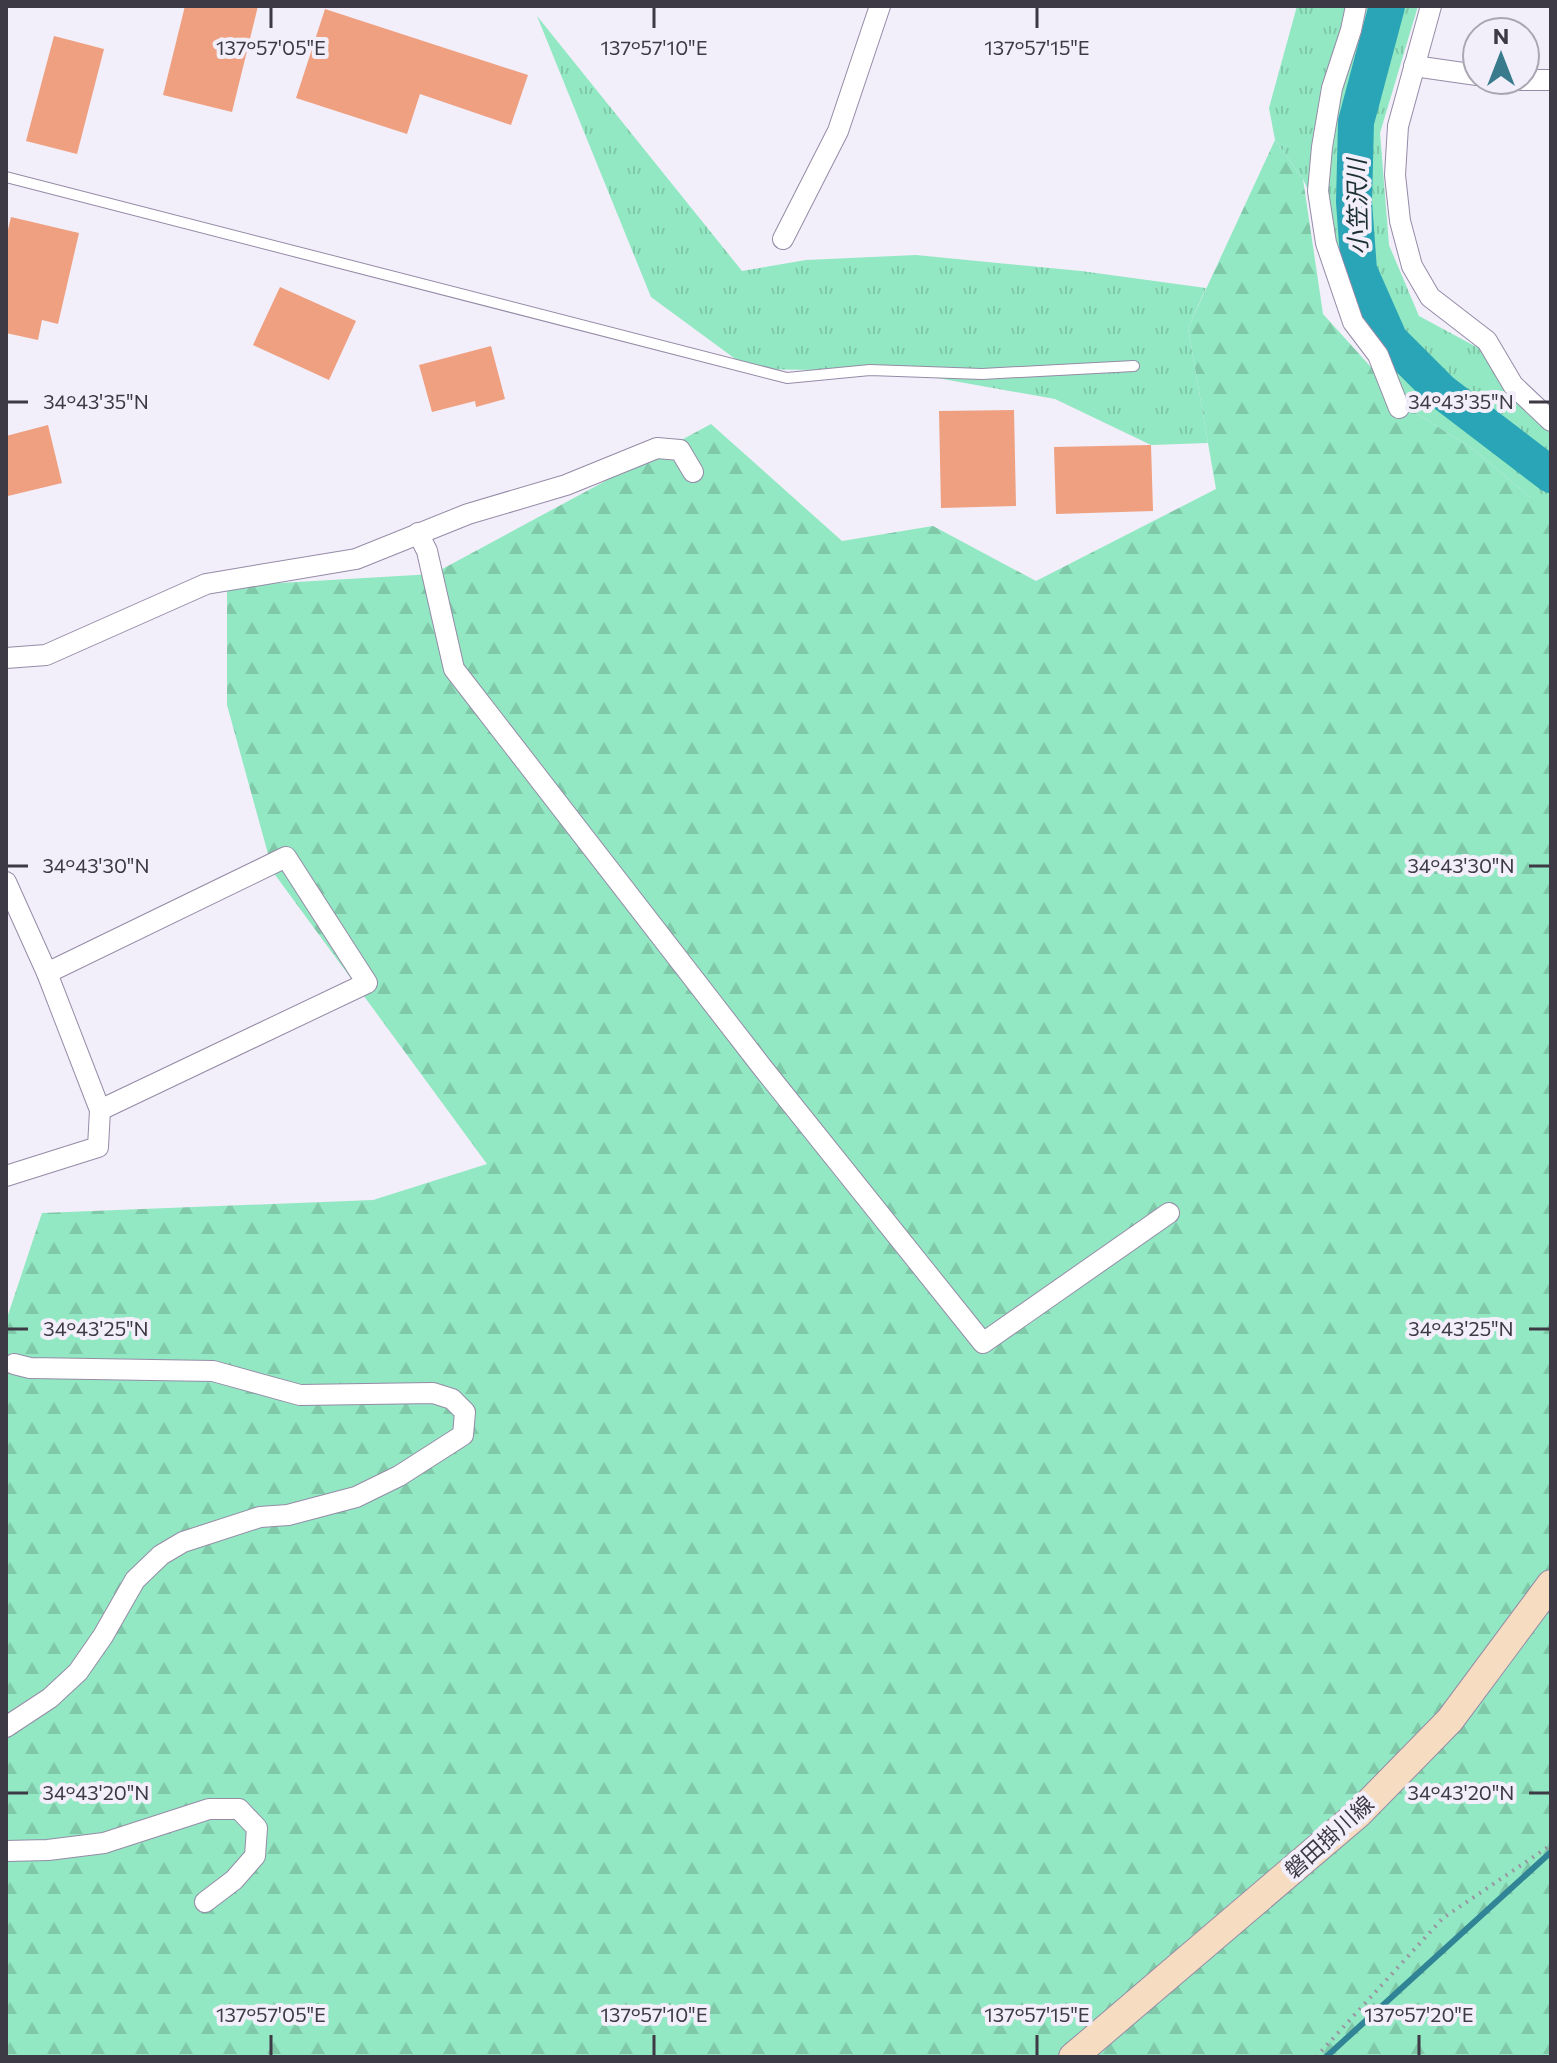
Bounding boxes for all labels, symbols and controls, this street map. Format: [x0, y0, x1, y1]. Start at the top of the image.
north arrow [1461, 16, 1541, 96]
text: N [1493, 22, 1509, 49]
text: 137°57'05"E [216, 35, 326, 59]
text: 137°57'10"E [601, 35, 708, 59]
text: 137°57'15"E [984, 35, 1090, 59]
water label: 小笠沢川 [1341, 156, 1372, 255]
text: 34°43'35"N [43, 389, 149, 413]
text: 34°43'35"N [1408, 389, 1514, 413]
text: 34°43'30"N [42, 853, 150, 877]
text: 34°43'30"N [1407, 853, 1515, 877]
text: 34°43'25"N [43, 1316, 149, 1340]
text: 34°43'25"N [1408, 1316, 1514, 1340]
text: 34°43'20"N [43, 1780, 149, 1804]
text: 34°43'20"N [1408, 1780, 1514, 1804]
street label: 磐田掛川線 [1279, 1790, 1379, 1883]
text: 137°57'05"E [216, 2002, 326, 2026]
text: 137°57'10"E [601, 2002, 708, 2026]
text: 137°57'15"E [984, 2002, 1090, 2026]
text: 137°57'20"E [1364, 2002, 1474, 2026]

